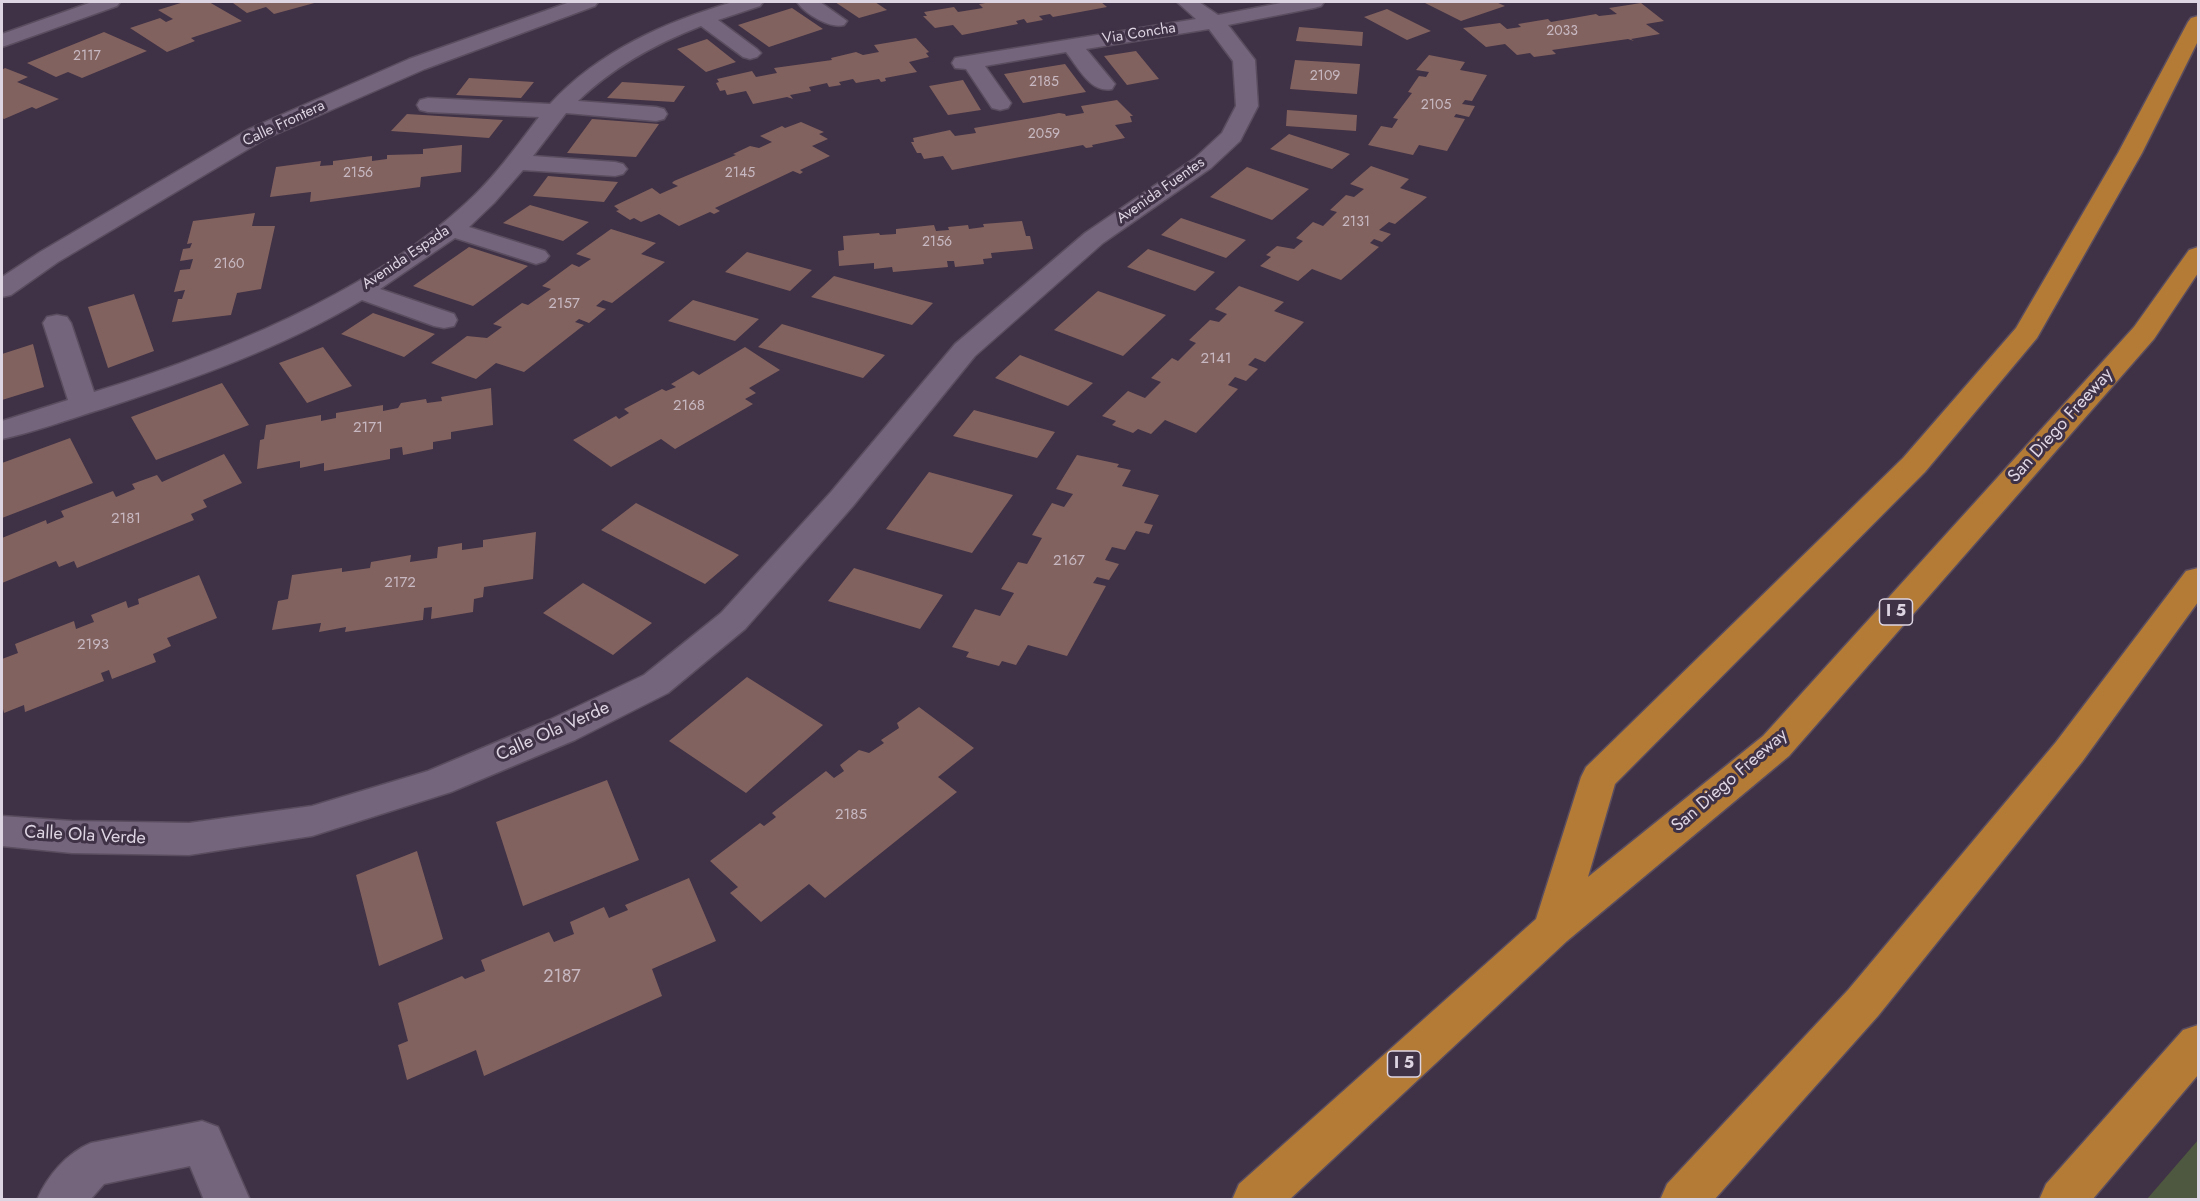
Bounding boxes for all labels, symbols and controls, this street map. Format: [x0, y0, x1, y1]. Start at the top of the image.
street label: Via Concha [1101, 19, 1177, 49]
house number: 2033 [1546, 24, 1578, 40]
house number: 2117 [73, 49, 101, 65]
house number: 2109 [1310, 69, 1340, 85]
house number: 2185 [1029, 75, 1059, 91]
street label: Calle Frontera [240, 97, 328, 151]
house number: 2105 [1421, 98, 1451, 114]
house number: 2059 [1028, 127, 1060, 143]
street label: Avenida Fuentes [1114, 154, 1208, 228]
house number: 2156 [343, 166, 373, 182]
house number: 2145 [725, 166, 755, 182]
house number: 2131 [1342, 215, 1370, 231]
street label: Avenida Espada [359, 222, 453, 294]
house number: 2156 [922, 235, 952, 251]
house number: 2160 [214, 257, 244, 273]
house number: 2157 [548, 295, 580, 313]
house number: 2141 [1201, 350, 1231, 368]
street label: San Diego Freeway [2004, 364, 2118, 488]
house number: 2168 [673, 397, 705, 415]
house number: 2171 [353, 419, 383, 437]
house number: 2181 [111, 510, 141, 528]
house number: 2167 [1053, 552, 1085, 570]
house number: 2172 [384, 574, 416, 592]
road number: I 5 [1880, 599, 1912, 625]
house number: 2193 [77, 636, 109, 654]
street label: Calle Ola Verde [493, 697, 613, 767]
street label: San Diego Freeway [1668, 725, 1792, 837]
house number: 2185 [835, 806, 867, 824]
street label: Calle Ola Verde [24, 822, 146, 850]
house number: 2187 [543, 967, 581, 989]
road number: I 5 [1388, 1051, 1420, 1077]

